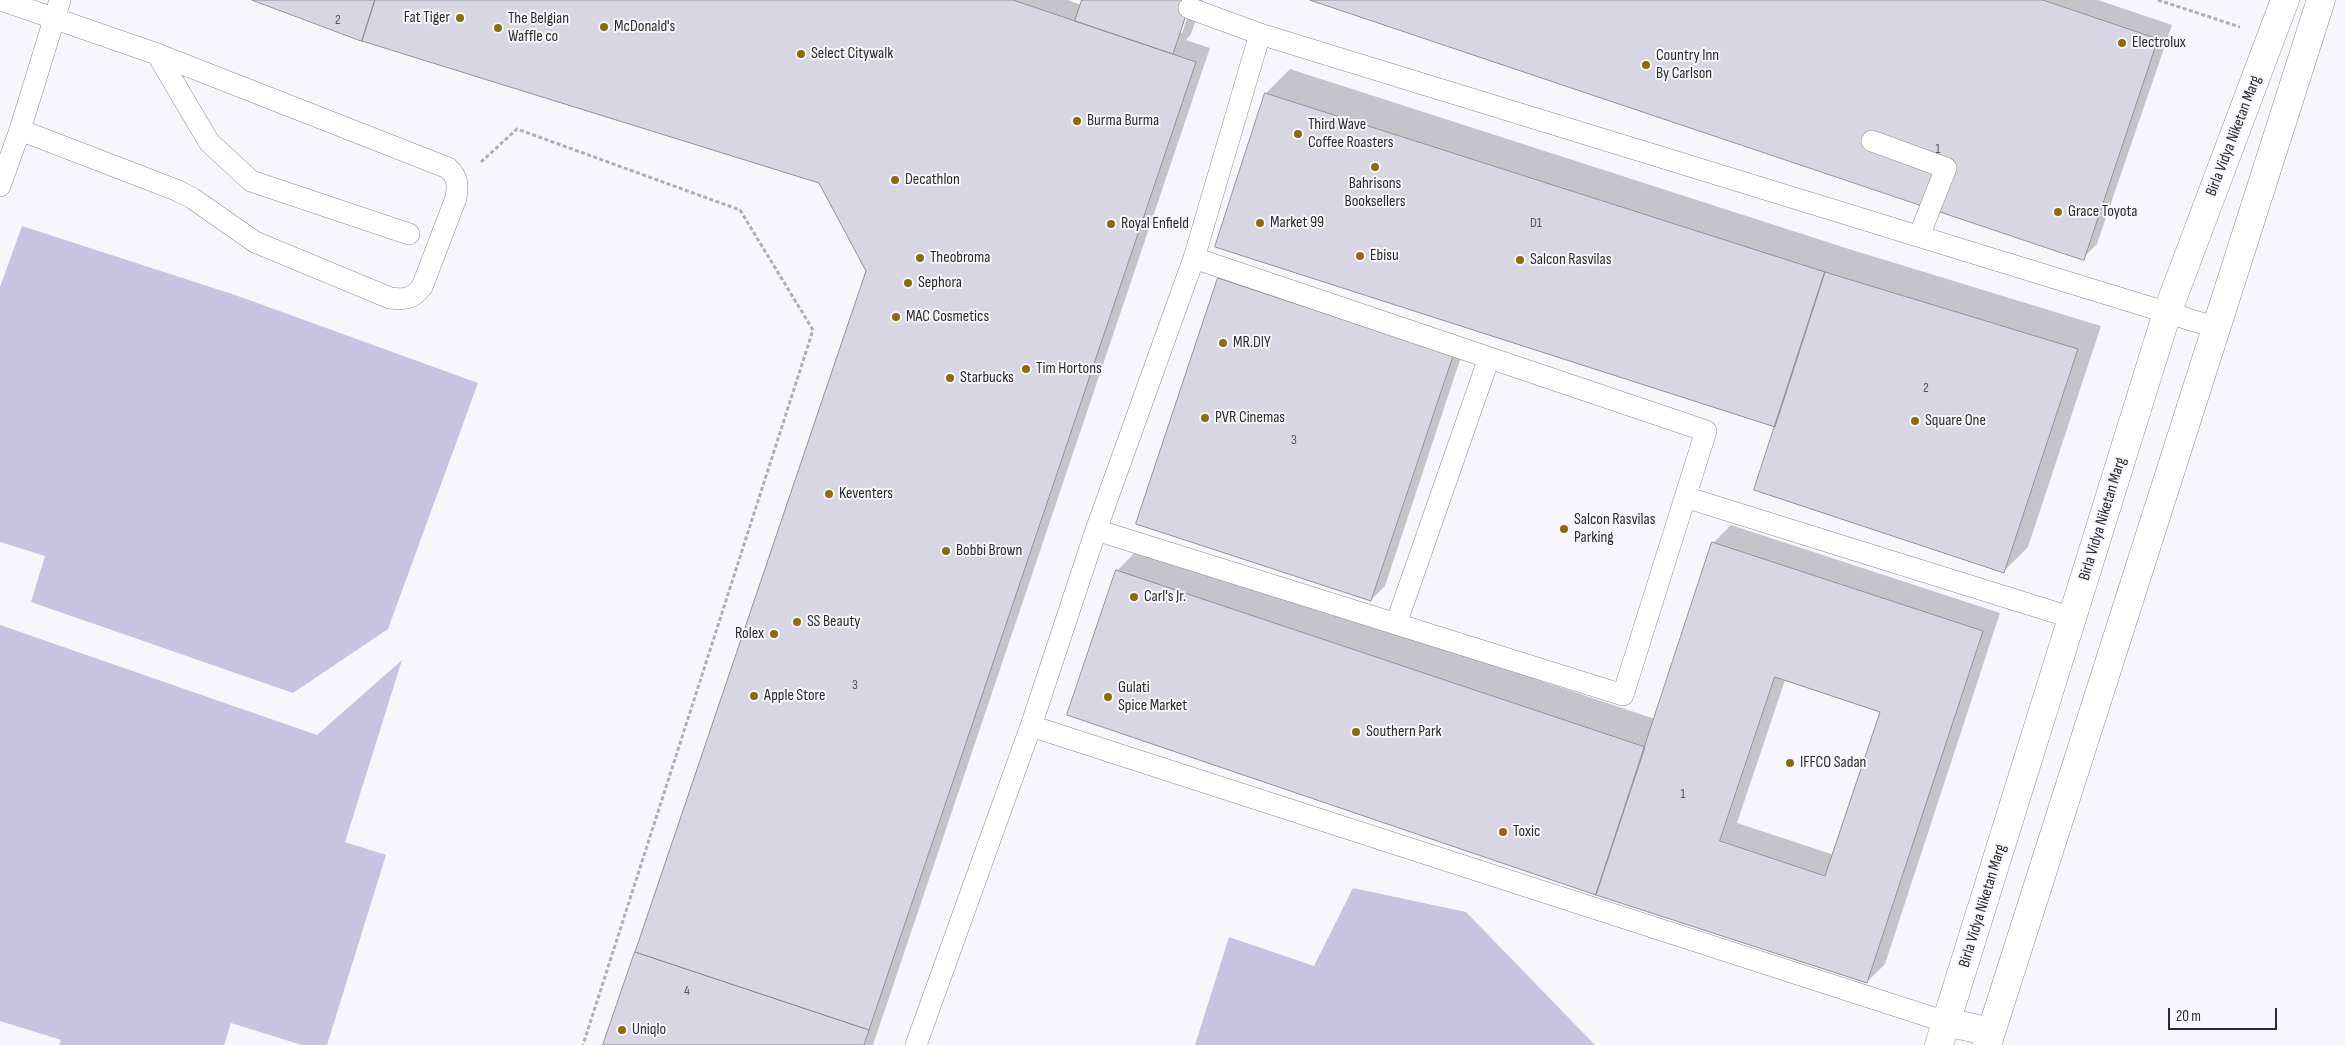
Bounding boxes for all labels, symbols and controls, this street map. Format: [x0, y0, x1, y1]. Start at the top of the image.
place label: Fat Tiger [404, 8, 450, 28]
place label: The Belgian Waffle co [508, 9, 569, 47]
house number: 2 [335, 12, 341, 28]
marker: Fat Tiger [454, 12, 466, 24]
place label: McDonald's [614, 17, 675, 37]
marker: McDonald's [598, 21, 610, 33]
marker: The Belgian Waffle co [492, 22, 504, 34]
place label: Electrolux [2132, 33, 2186, 53]
marker: Electrolux [2116, 37, 2128, 49]
place label: Select Citywalk [811, 44, 893, 64]
place label: Country Inn By Carlson [1656, 46, 1719, 84]
marker: Select Citywalk [795, 48, 807, 60]
marker: Country Inn By Carlson [1640, 59, 1652, 71]
street label: Birla Vidya Niketan Marg [2202, 73, 2266, 199]
place label: Burma Burma [1087, 111, 1159, 131]
marker: Burma Burma [1071, 115, 1083, 127]
place label: Third Wave Coffee Roasters [1308, 115, 1393, 153]
marker: Third Wave Coffee Roasters [1292, 128, 1304, 140]
house number: 1 [1936, 141, 1940, 157]
marker: Bahrisons Booksellers [1369, 161, 1381, 173]
place label: Decathlon [905, 170, 960, 190]
marker: Decathlon [889, 174, 901, 186]
place label: Bahrisons Booksellers [1345, 174, 1405, 212]
place label: Grace Toyota [2068, 202, 2137, 222]
marker: Grace Toyota [2052, 206, 2064, 218]
place label: Market 99 [1270, 213, 1324, 233]
place label: Royal Enfield [1121, 214, 1189, 234]
house number: D1 [1530, 215, 1542, 231]
marker: Market 99 [1254, 217, 1266, 229]
marker: Royal Enfield [1105, 218, 1117, 230]
place label: Ebisu [1370, 246, 1399, 266]
place label: Theobroma [930, 248, 990, 268]
marker: Ebisu [1354, 250, 1366, 262]
place label: Salcon Rasvilas [1530, 250, 1611, 270]
marker: Theobroma [914, 252, 926, 264]
marker: Salcon Rasvilas [1514, 254, 1526, 266]
place label: Sephora [918, 273, 962, 293]
marker: Sephora [902, 277, 914, 289]
place label: MAC Cosmetics [906, 307, 989, 327]
marker: MAC Cosmetics [890, 311, 902, 323]
place label: MR.DIY [1233, 333, 1271, 353]
marker: MR.DIY [1217, 337, 1229, 349]
place label: Tim Hortons [1036, 359, 1102, 379]
marker: Tim Hortons [1020, 363, 1032, 375]
place label: Starbucks [960, 368, 1014, 388]
marker: Starbucks [944, 372, 956, 384]
house number: 2 [1923, 380, 1929, 396]
place label: PVR Cinemas [1215, 408, 1285, 428]
place label: Square One [1925, 411, 1986, 431]
marker: PVR Cinemas [1199, 412, 1211, 424]
marker: Square One [1909, 415, 1921, 427]
house number: 3 [1291, 432, 1297, 448]
street label: Birla Vidya Niketan Marg [2075, 455, 2131, 583]
place label: Keventers [839, 484, 893, 504]
marker: Keventers [823, 488, 835, 500]
place label: Salcon Rasvilas Parking [1574, 510, 1655, 548]
marker: Salcon Rasvilas Parking [1558, 523, 1570, 535]
place label: Bobbi Brown [956, 541, 1022, 561]
marker: Bobbi Brown [940, 545, 952, 557]
place label: Carl's Jr. [1144, 587, 1186, 607]
marker: Carl's Jr. [1128, 591, 1140, 603]
place label: SS Beauty [807, 612, 860, 632]
marker: SS Beauty [791, 616, 803, 628]
place label: Rolex [735, 624, 764, 644]
marker: Rolex [768, 628, 780, 640]
house number: 3 [852, 677, 858, 693]
place label: Gulati Spice Market [1118, 678, 1187, 716]
place label: Apple Store [764, 686, 825, 706]
marker: Apple Store [748, 690, 760, 702]
marker: Gulati Spice Market [1102, 691, 1114, 703]
place label: Southern Park [1366, 722, 1442, 742]
marker: Southern Park [1350, 726, 1362, 738]
place label: IFFCO Sadan [1800, 753, 1866, 773]
marker: IFFCO Sadan [1784, 757, 1796, 769]
house number: 1 [1681, 786, 1685, 802]
place label: Toxic [1513, 822, 1540, 842]
marker: Toxic [1497, 826, 1509, 838]
street label: Birla Vidya Niketan Marg [1955, 842, 2011, 970]
house number: 4 [684, 983, 690, 999]
scale bar [2170, 998, 2279, 1030]
text: 20 m [2176, 1007, 2201, 1026]
place label: Uniqlo [632, 1020, 666, 1040]
marker: Uniqlo [616, 1024, 628, 1036]

